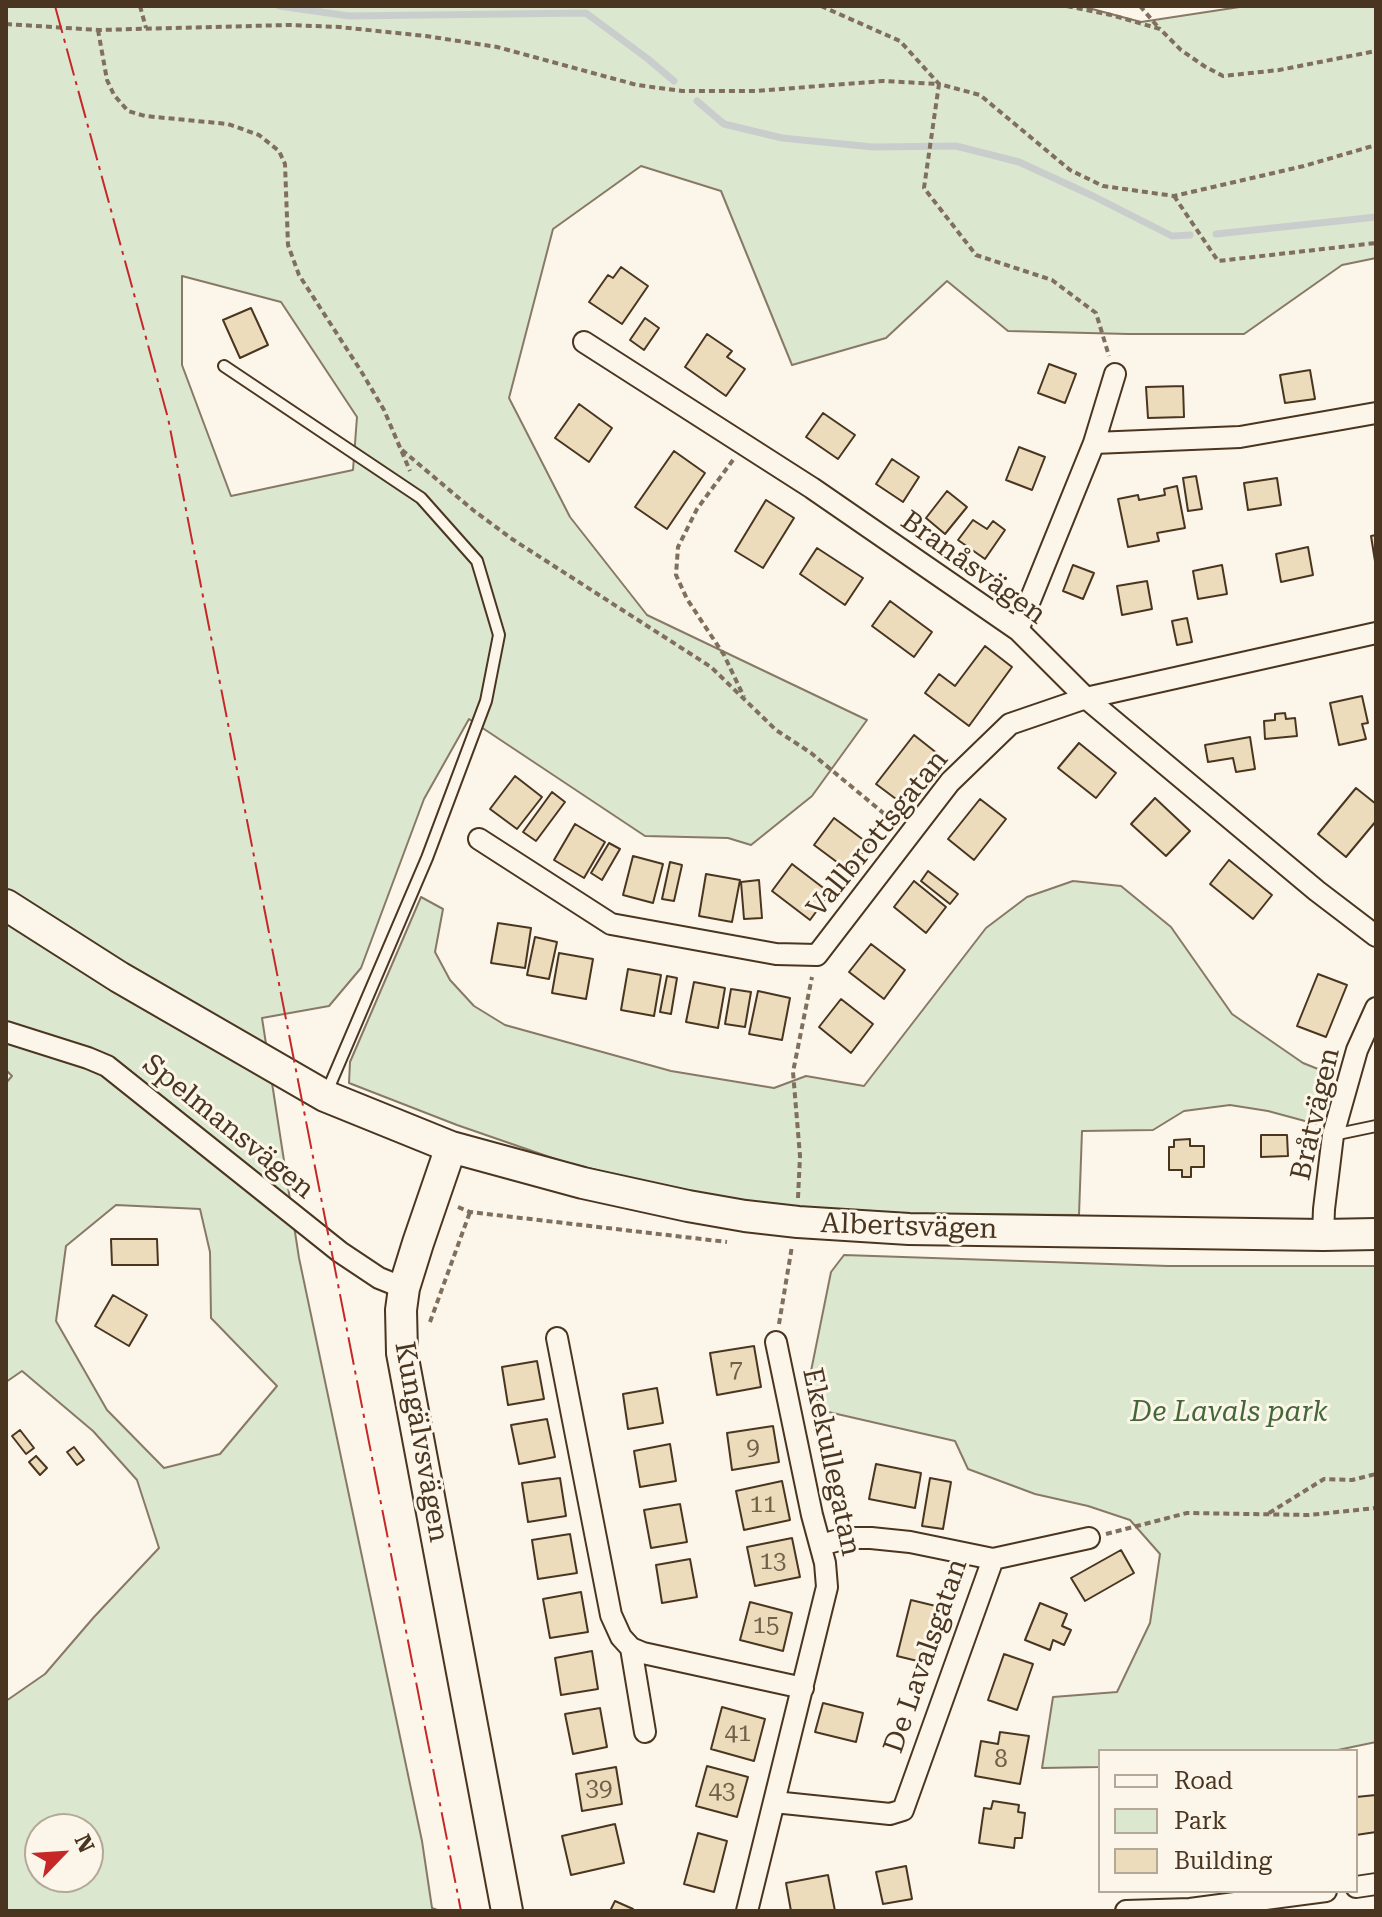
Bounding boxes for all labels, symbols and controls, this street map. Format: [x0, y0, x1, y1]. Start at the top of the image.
street label: Branåsvägen [894, 504, 1052, 632]
street label: Vallbrottsgatan [800, 744, 956, 924]
street label: Bråtvägen [1284, 1044, 1348, 1184]
street label: Spelmansvägen [136, 1048, 320, 1206]
street label: Albertsvägen [820, 1207, 998, 1247]
street label: Kungälvsvägen [387, 1339, 455, 1545]
house number: 7 [729, 1356, 743, 1384]
street label: Ekekullegatan [795, 1365, 867, 1559]
park label: De Lavals park [1130, 1396, 1328, 1430]
house number: 9 [746, 1434, 760, 1462]
house number: 11 [750, 1491, 776, 1519]
house number: 13 [760, 1548, 786, 1576]
street label: De Lavalsgatan [877, 1555, 975, 1757]
house number: 15 [753, 1612, 779, 1640]
house number: 41 [725, 1720, 751, 1748]
house number: 8 [994, 1746, 1008, 1774]
legend [1098, 1749, 1358, 1893]
text: Road [1174, 1767, 1233, 1795]
house number: 39 [586, 1775, 612, 1803]
house number: 43 [709, 1778, 735, 1806]
text: Park [1174, 1807, 1227, 1835]
north arrow [24, 1813, 104, 1893]
text: N [69, 1831, 99, 1856]
text: Building [1174, 1847, 1272, 1875]

